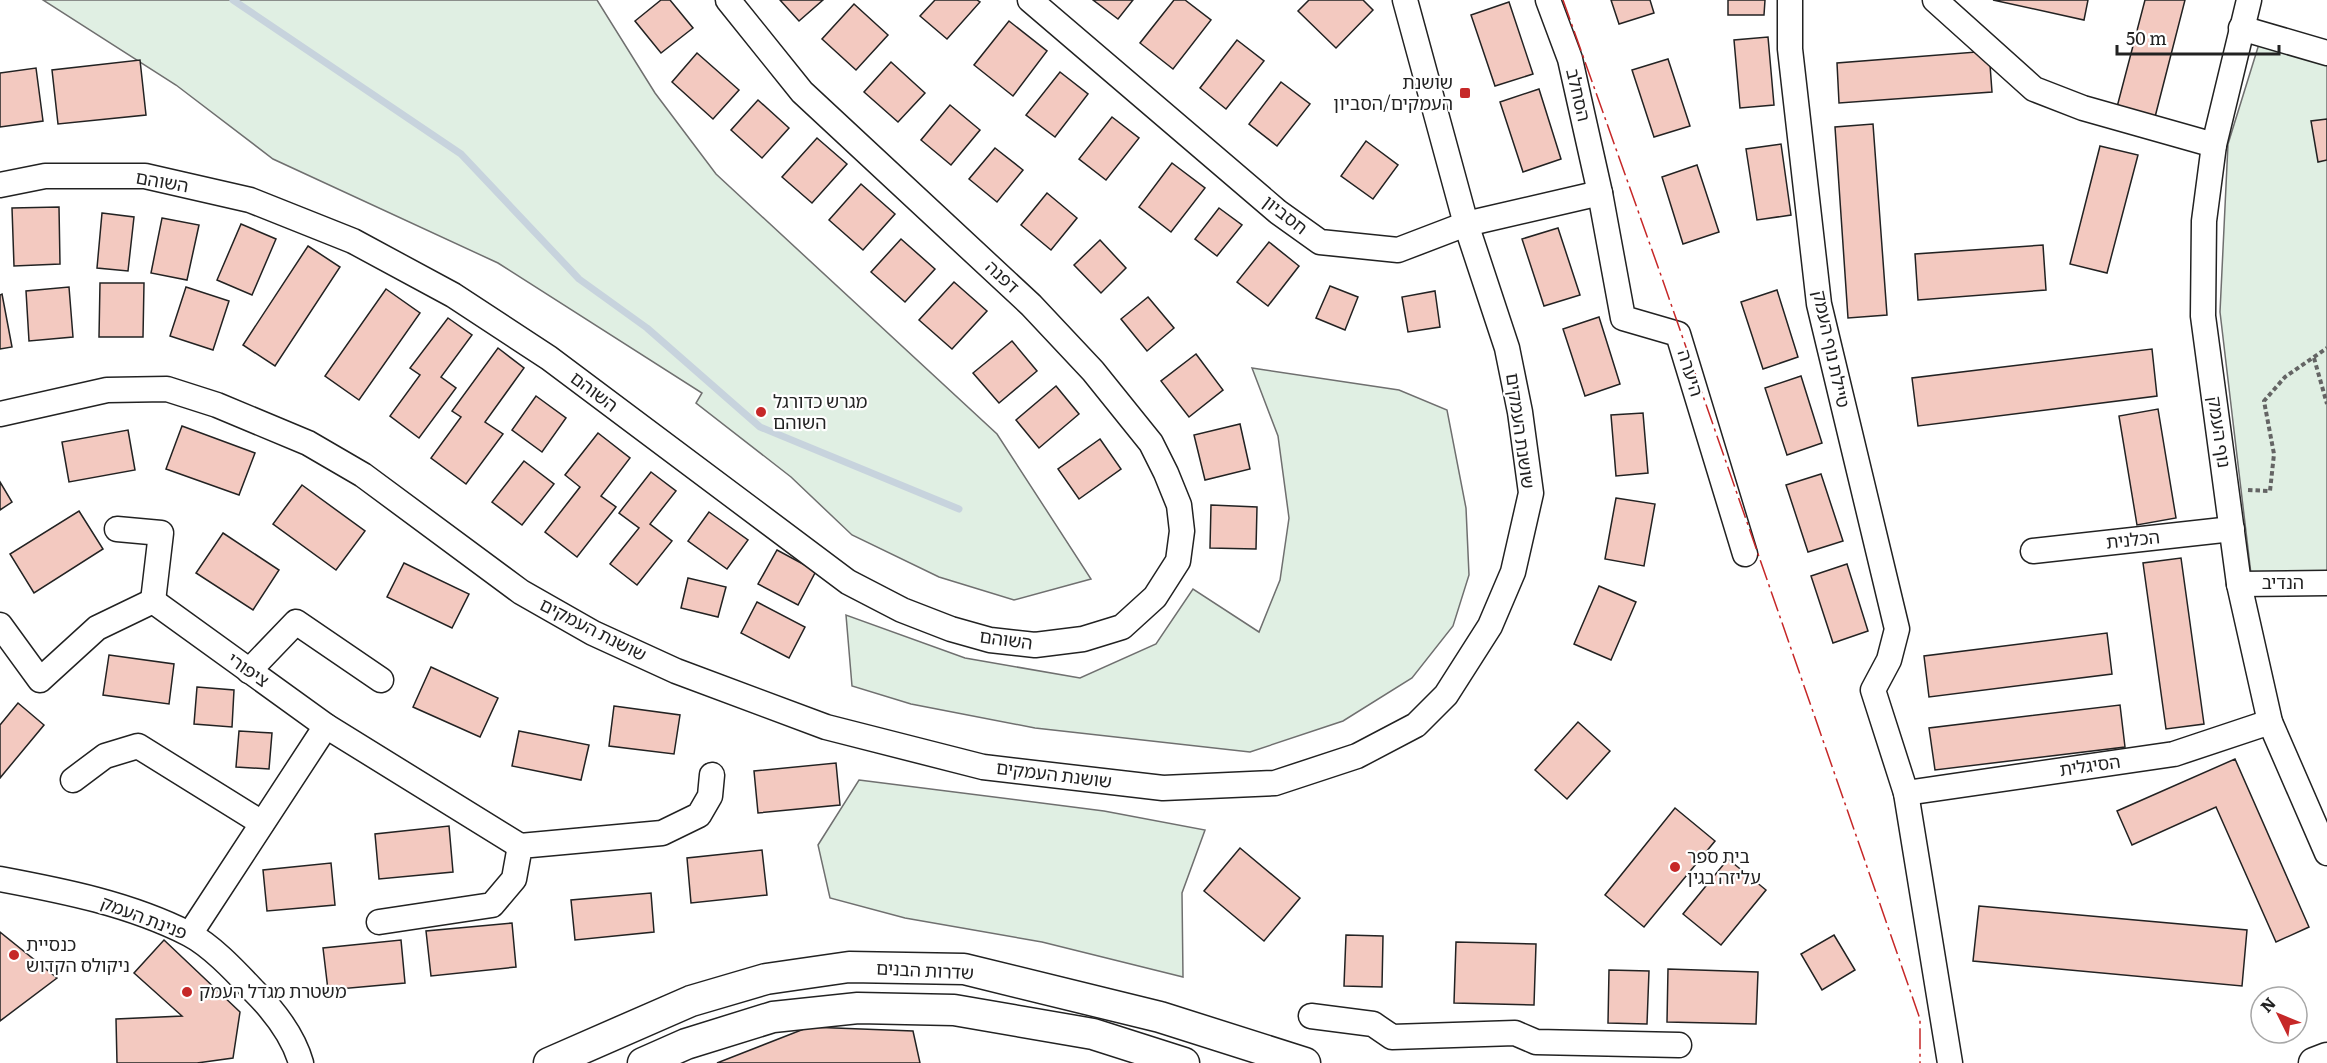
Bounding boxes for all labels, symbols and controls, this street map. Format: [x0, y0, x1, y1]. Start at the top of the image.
scale bar [2117, 18, 2279, 56]
text: 50 m [2126, 24, 2167, 51]
street label: הסחלב [1560, 65, 1599, 124]
place label: שושנת העמקים/הסביון [1333, 68, 1453, 116]
marker: שושנת העמקים/הסביון [1458, 86, 1472, 100]
street label: השוהם [134, 163, 191, 198]
street label: חסביון [1258, 188, 1314, 240]
street label: דפנה [980, 253, 1026, 299]
street label: טיילת נוף העמק [1807, 287, 1858, 410]
street label: היערה [1672, 346, 1711, 399]
street label: השוהם [565, 364, 624, 418]
street label: שושנת העמקים [1500, 371, 1543, 490]
place label: מגרש כדורגל השוהם [773, 387, 867, 435]
street label: נוף העמק [2202, 394, 2239, 469]
marker: מגרש כדורגל השוהם [754, 405, 768, 419]
street label: הכלנית [2105, 522, 2161, 555]
street label: הנדיב [2262, 568, 2304, 595]
street label: שושנת העמקים [536, 590, 652, 667]
street label: השוהם [978, 621, 1035, 656]
street label: ציפורי [223, 645, 275, 693]
street label: הסיגלית [2058, 747, 2122, 782]
street label: שושנת העמקים [995, 753, 1114, 794]
place label: בית ספר עליזה בגין [1687, 842, 1761, 890]
marker: בית ספר עליזה בגין [1668, 860, 1682, 874]
street label: פנינת העמק [97, 888, 192, 945]
place label: כנסיית ניקולס הקדוש [26, 930, 130, 978]
marker: כנסיית ניקולס הקדוש [7, 948, 21, 962]
street label: שדרות הבנים [875, 953, 975, 986]
place label: משטרת מגדל העמק [199, 977, 347, 1004]
marker: משטרת מגדל העמק [180, 985, 194, 999]
north arrow [2249, 985, 2309, 1045]
text: N [2254, 991, 2281, 1017]

